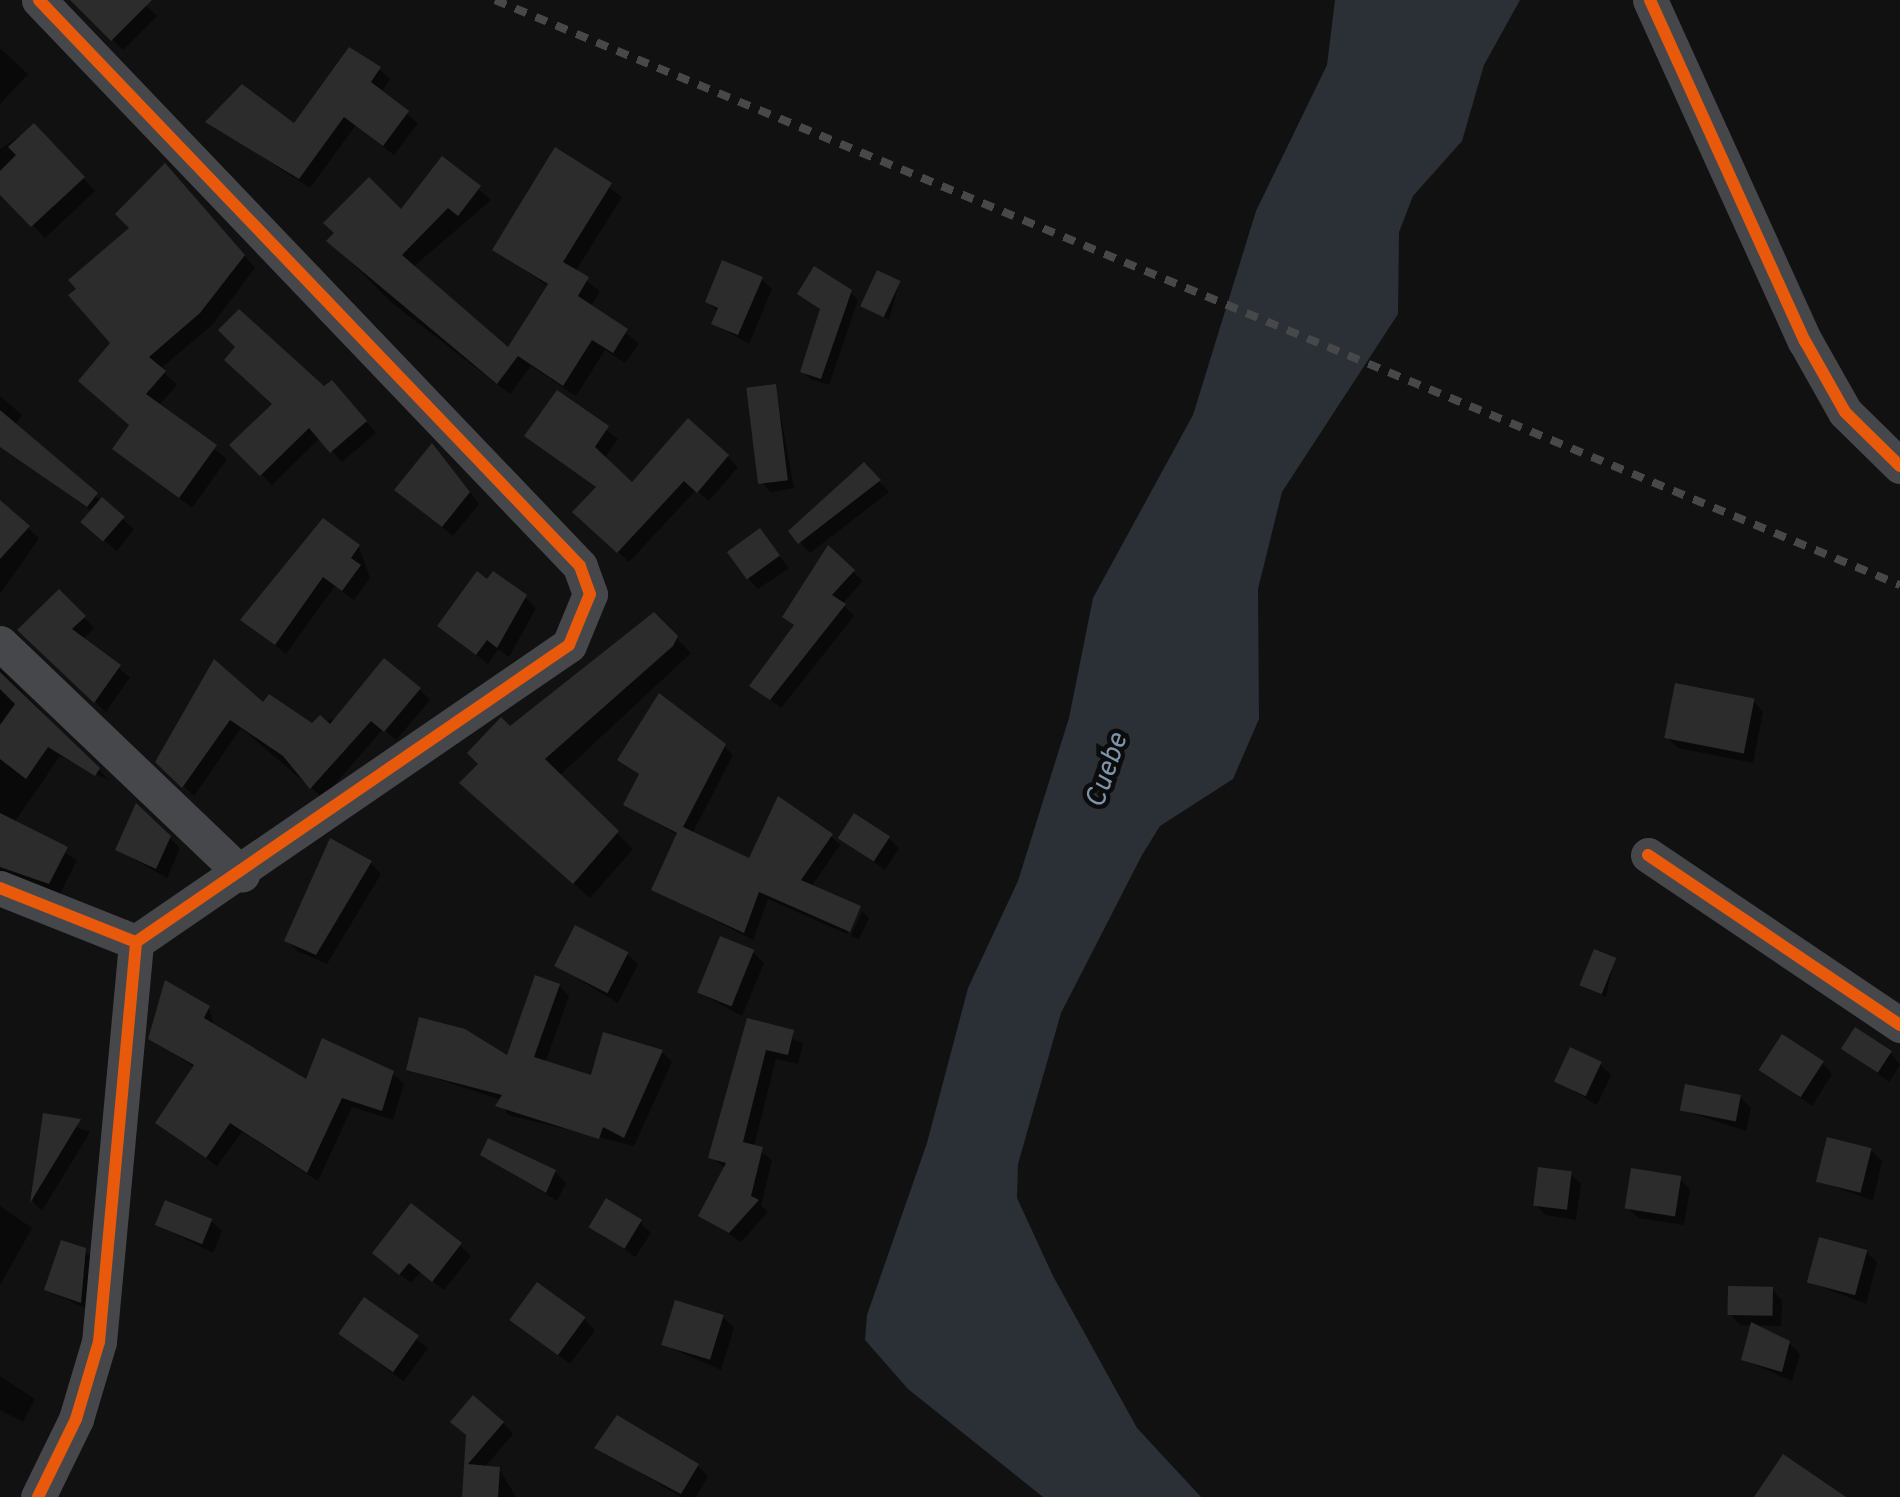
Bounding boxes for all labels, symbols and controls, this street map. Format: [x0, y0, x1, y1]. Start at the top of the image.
water label: Cuebe [1080, 729, 1136, 813]

